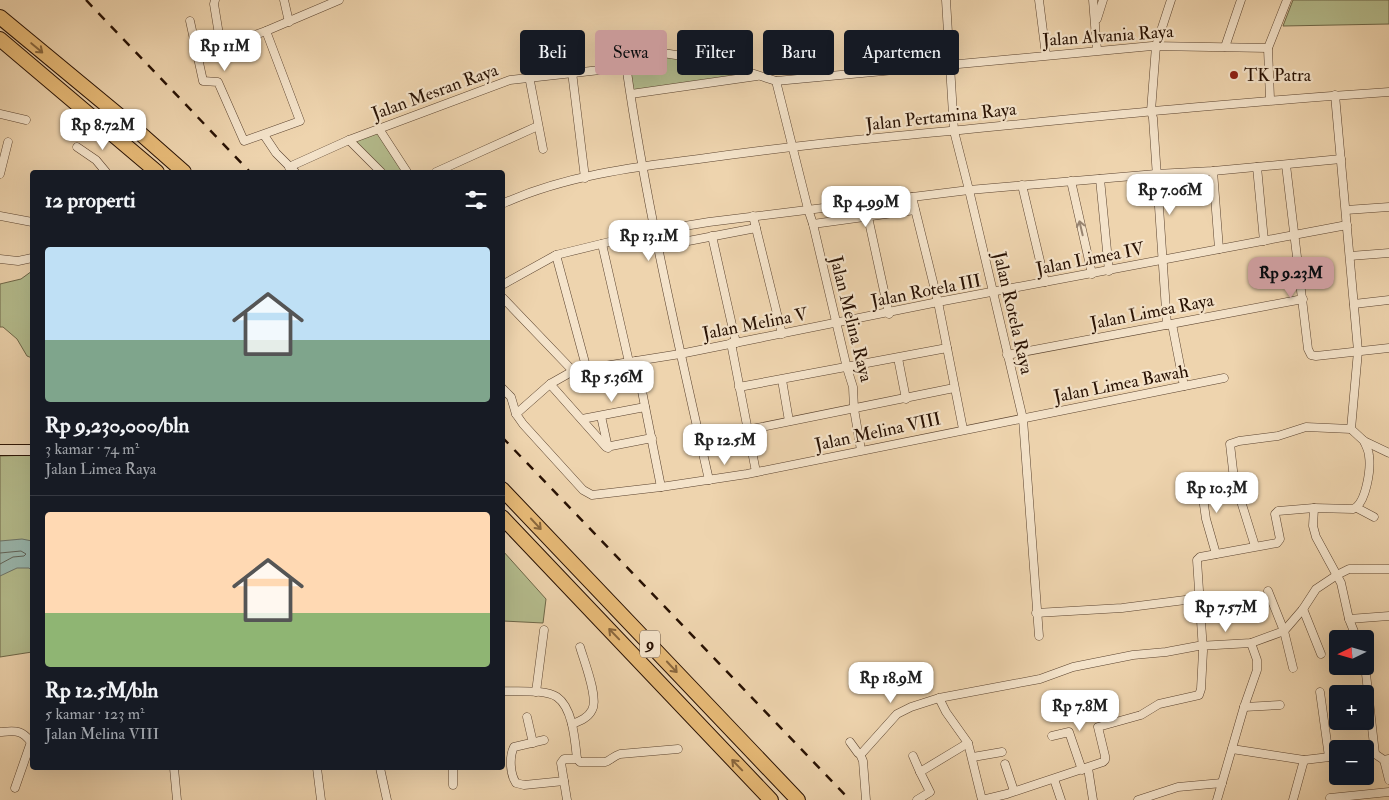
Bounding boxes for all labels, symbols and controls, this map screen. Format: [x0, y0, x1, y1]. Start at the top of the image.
street label: Jalan Alvania Raya [1041, 20, 1175, 52]
pin: Rp 11M [184, 30, 266, 72]
chip: Beli [520, 30, 585, 75]
chip: Sewa [595, 30, 667, 75]
chip: Filter [677, 30, 753, 75]
chip: Baru [763, 30, 834, 75]
chip: Apartemen [844, 30, 959, 75]
text: Rp 11M [200, 36, 250, 56]
one-way arrow [31, 42, 44, 53]
street label: Jalan Mesran Raya [368, 58, 502, 126]
place label: TK Patra [1244, 64, 1312, 87]
marker: TK Patra [1228, 69, 1240, 81]
street label: Jalan Pertamina Raya [863, 98, 1018, 136]
pin: Rp 8.72M [51, 108, 155, 151]
text: Rp 8.72M [71, 115, 135, 135]
pin: Rp 7.06M [1118, 174, 1222, 216]
text: Rp 7.06M [1138, 180, 1202, 200]
icon: filters [462, 186, 490, 214]
pin: Rp 4.99M [814, 186, 918, 228]
text: 12 properti [45, 187, 136, 214]
text: Rp 4.99M [833, 192, 899, 212]
pin: Rp 13.1M [597, 220, 701, 262]
one-way arrow [1076, 220, 1086, 236]
text: Rp 13.1M [619, 226, 679, 246]
street label: Jalan Limea IV [1033, 237, 1147, 281]
street label: Jalan Rotela Raya [987, 248, 1038, 377]
street label: Jalan Melina Raya [824, 253, 878, 385]
pin: Rp 9.23M [1239, 256, 1343, 299]
text: Rp 9.23M [1259, 263, 1323, 283]
street label: Jalan Rotela III [868, 269, 983, 313]
icon: home [223, 279, 313, 369]
street label: Jalan Limea Raya [1087, 289, 1216, 335]
street label: Jalan Melina V [700, 302, 811, 346]
pin: Rp 5.36M [560, 360, 664, 403]
street label: Jalan Limea Bawah [1051, 360, 1191, 409]
text: Rp 5.36M [581, 367, 643, 387]
street label: Jalan Melina VIII [812, 407, 943, 457]
text: Rp 9,230,000/bln [45, 412, 189, 439]
pin: Rp 12.5M [673, 424, 777, 466]
text: Rp 12.5M [694, 430, 756, 450]
text: 3 kamar · 74 m² [45, 439, 139, 459]
text: Jalan Limea Raya [45, 459, 156, 479]
pin: Rp 10.3M [1165, 472, 1269, 514]
text: Rp 10.3M [1186, 478, 1248, 498]
one-way arrow [530, 518, 542, 530]
icon: home [223, 545, 313, 635]
pin: Rp 7.57M [1174, 590, 1278, 633]
text: Rp 7.57M [1195, 597, 1257, 617]
one-way arrow [607, 628, 620, 640]
road number: 9 [640, 630, 660, 658]
north arrow [1329, 630, 1374, 675]
map controls [1329, 630, 1374, 785]
one-way arrow [666, 661, 678, 674]
pin: Rp 18.9M [839, 662, 943, 704]
text: Rp 18.9M [860, 668, 922, 688]
text: Rp 12.5M/bln [45, 677, 158, 704]
button: + [1329, 685, 1374, 730]
pin: Rp 7.8M [1034, 690, 1126, 732]
text: Rp 7.8M [1052, 696, 1108, 716]
text: 5 kamar · 123 m² [45, 704, 145, 724]
text: Jalan Melina VIII [45, 724, 159, 744]
button: − [1329, 740, 1374, 785]
one-way arrow [731, 758, 743, 771]

